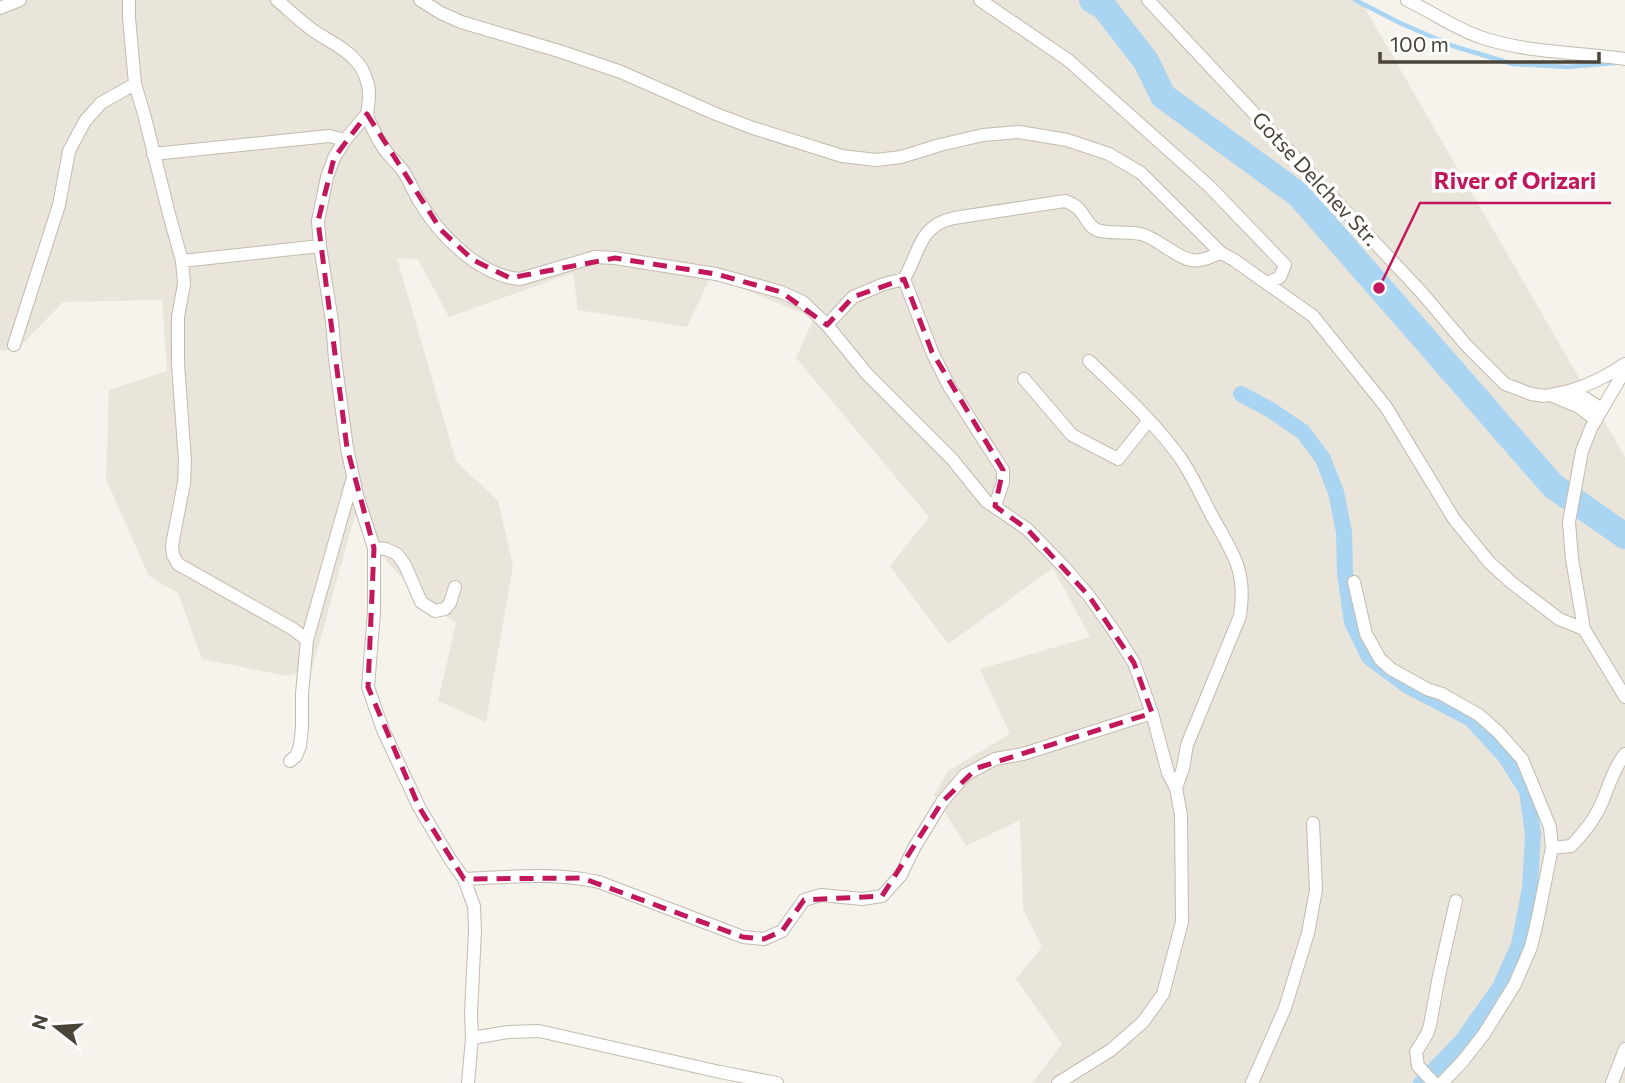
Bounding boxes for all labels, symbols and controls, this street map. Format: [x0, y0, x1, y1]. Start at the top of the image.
scale bar [1380, 21, 1599, 65]
text: 100 m [1390, 31, 1449, 56]
street label: Gotse Delchev Str. [1248, 106, 1385, 250]
callout: River of Orizari [1420, 159, 1611, 203]
text: River of Orizari [1434, 166, 1596, 194]
north arrow [21, 992, 91, 1062]
text: N [26, 1012, 52, 1032]

